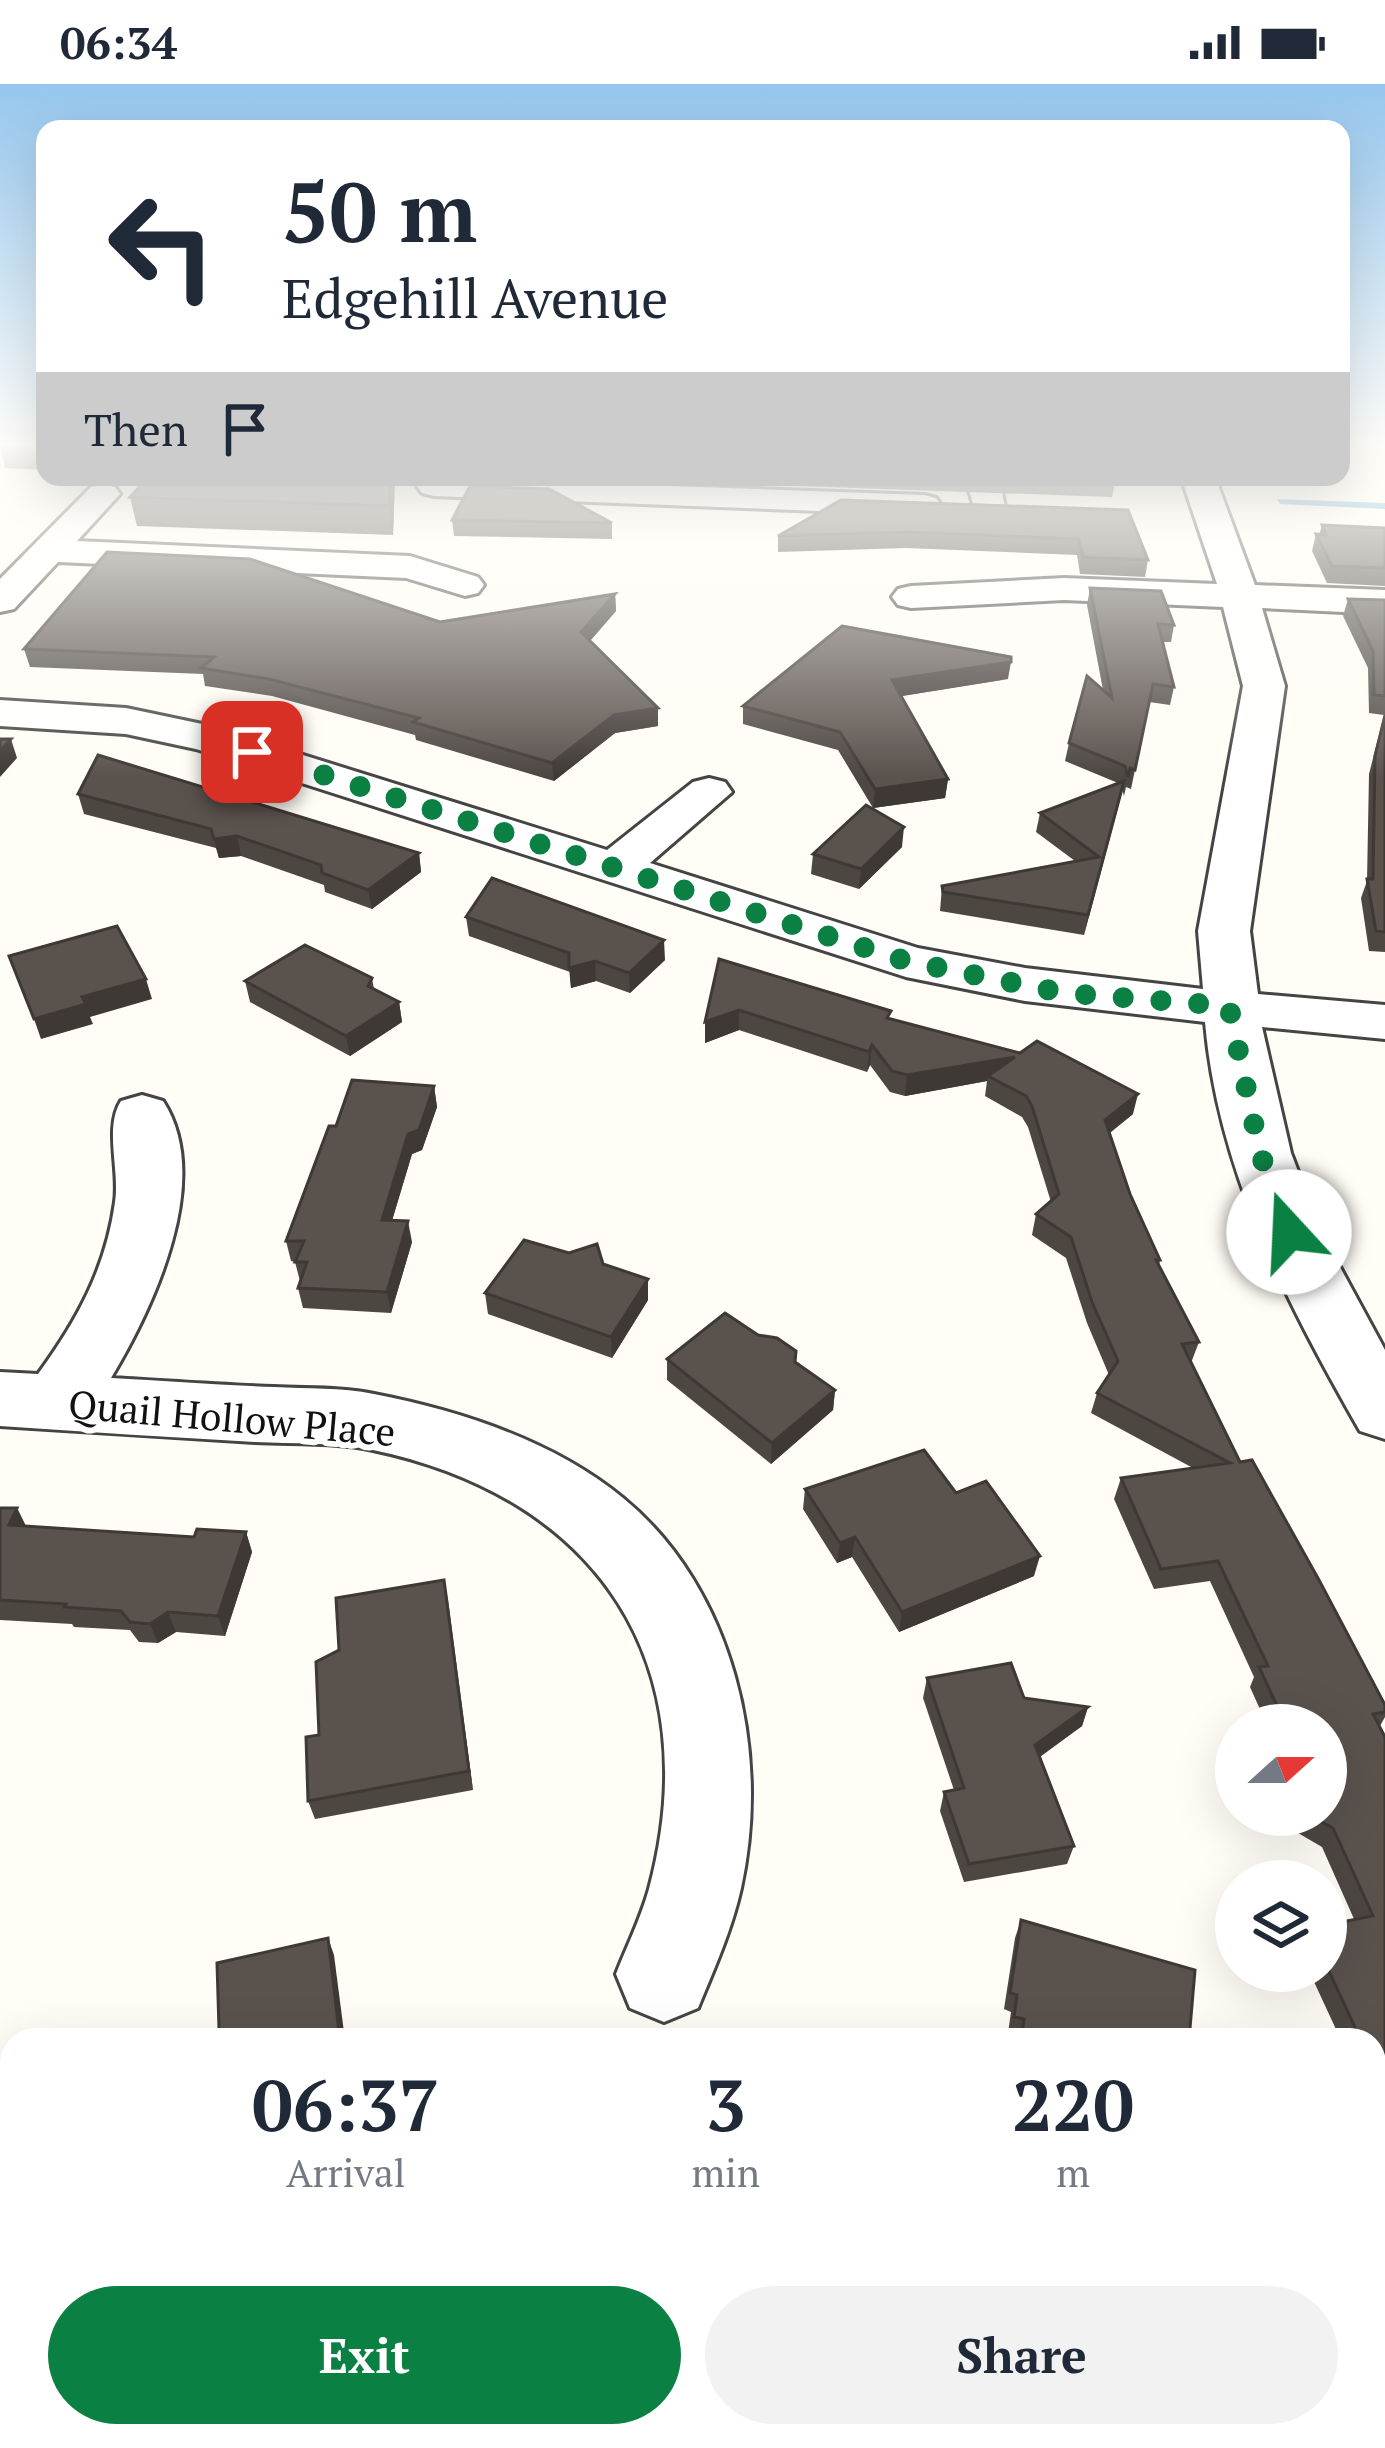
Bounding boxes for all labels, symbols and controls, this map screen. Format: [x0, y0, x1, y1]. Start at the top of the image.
text: 06:34 [60, 12, 177, 72]
text: 50 m [282, 155, 477, 266]
icon: left [84, 168, 240, 324]
text: Edgehill Avenue [282, 262, 668, 333]
icon: arrive [212, 396, 278, 462]
text: Then [84, 399, 188, 459]
pin [201, 701, 303, 803]
icon: arrive [219, 719, 285, 785]
position arrow [1226, 1169, 1352, 1295]
street label: Quail Hollow Place [66, 1377, 398, 1457]
north arrow [1215, 1704, 1347, 1836]
map controls [1215, 1704, 1347, 1992]
button: layers [1215, 1860, 1347, 1992]
text: 06:37 [252, 2056, 439, 2152]
text: 3 [705, 2056, 746, 2152]
text: 220 [1012, 2056, 1134, 2152]
text: Arrival [286, 2146, 405, 2198]
text: min [691, 2146, 760, 2198]
text: m [1056, 2146, 1090, 2198]
button: Exit [48, 2286, 681, 2424]
button: Share [705, 2286, 1338, 2424]

